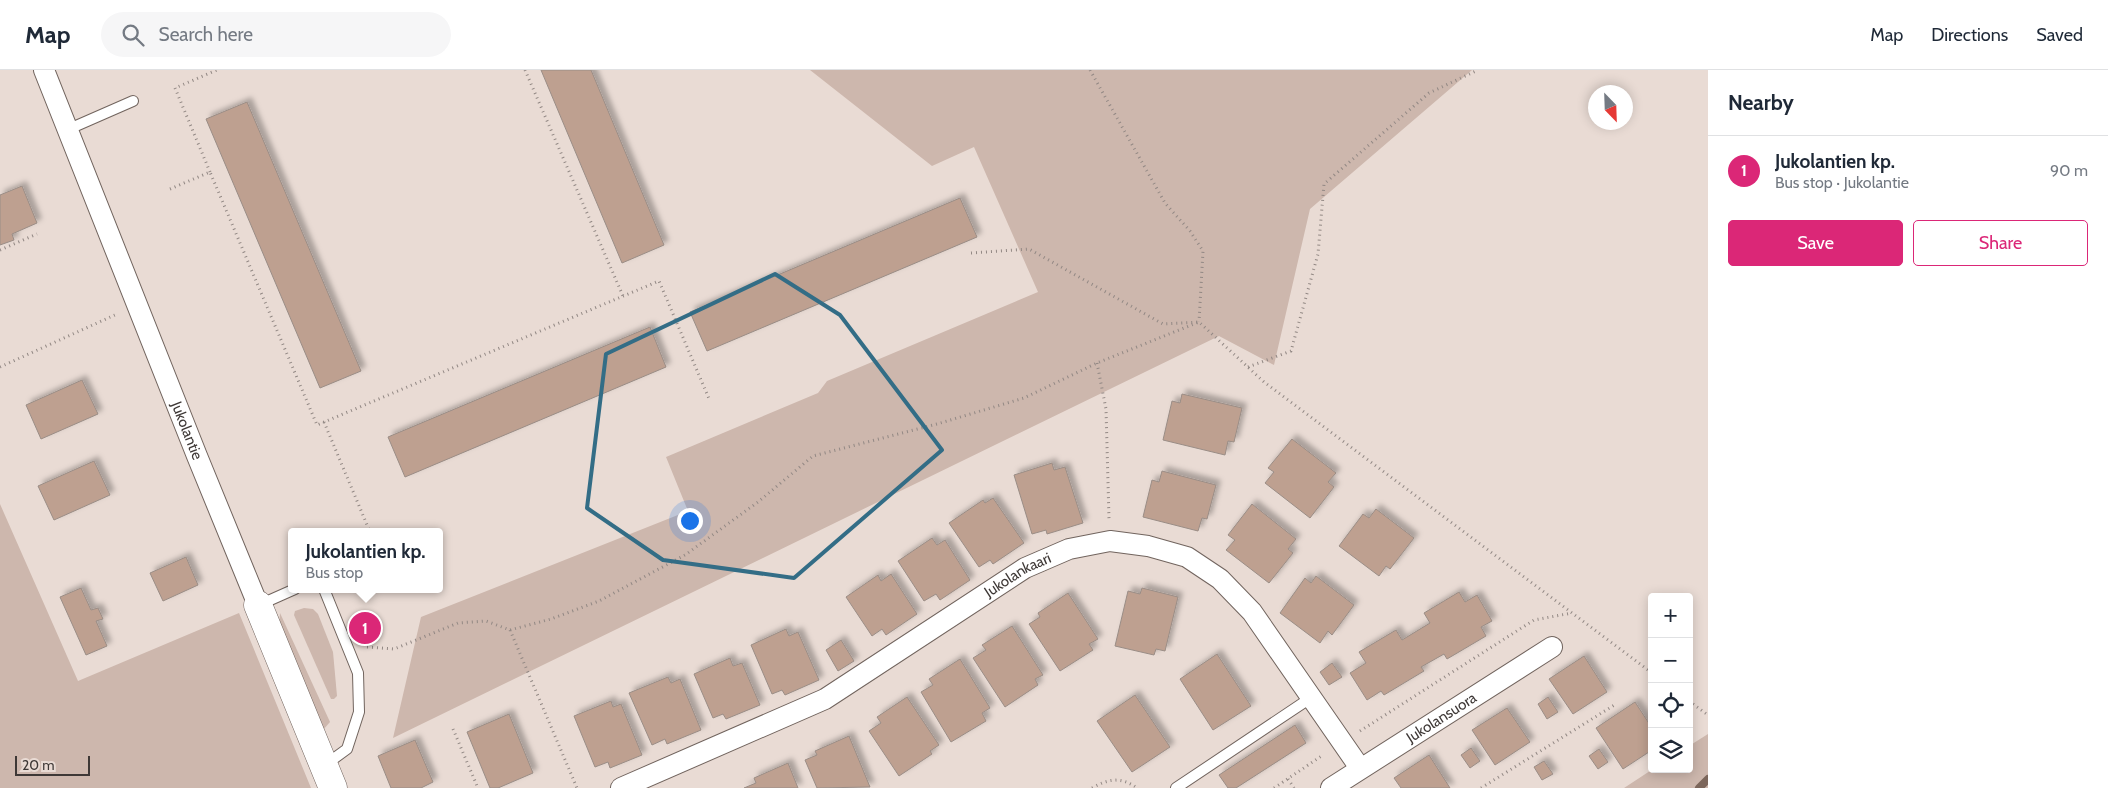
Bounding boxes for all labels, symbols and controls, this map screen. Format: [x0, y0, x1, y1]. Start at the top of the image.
search box [101, 12, 451, 57]
text: Map [25, 20, 71, 49]
icon: search [119, 21, 147, 49]
text: Search here [159, 23, 253, 46]
text: Map [1870, 24, 1903, 46]
text: Directions [1931, 24, 2008, 46]
text: Saved [2036, 24, 2083, 46]
north arrow [1588, 85, 1633, 130]
text: Nearby [1728, 90, 1794, 115]
text: Jukolantien kp. [1775, 150, 1895, 173]
text: 1 [1741, 161, 1747, 180]
text: 90 m [2050, 161, 2088, 180]
text: Bus stop · Jukolantie [1775, 173, 1909, 192]
button: Save [1728, 220, 1903, 266]
button: Share [1913, 220, 2088, 266]
street label: Jukolantie [167, 398, 207, 463]
your location [677, 508, 703, 534]
popup [288, 528, 443, 593]
text: Jukolantien kp. [305, 540, 426, 563]
street label: Jukolankaari [980, 549, 1054, 602]
text: Bus stop [305, 563, 363, 582]
map controls [1648, 593, 1693, 773]
button: + [1648, 593, 1693, 638]
pin: 1 [349, 609, 381, 647]
button: − [1648, 638, 1693, 683]
button: locate [1648, 683, 1693, 728]
street label: Jukolansuora [1402, 688, 1480, 747]
button: layers [1648, 728, 1693, 773]
scale bar [15, 753, 90, 776]
text: 20 m [22, 756, 55, 774]

